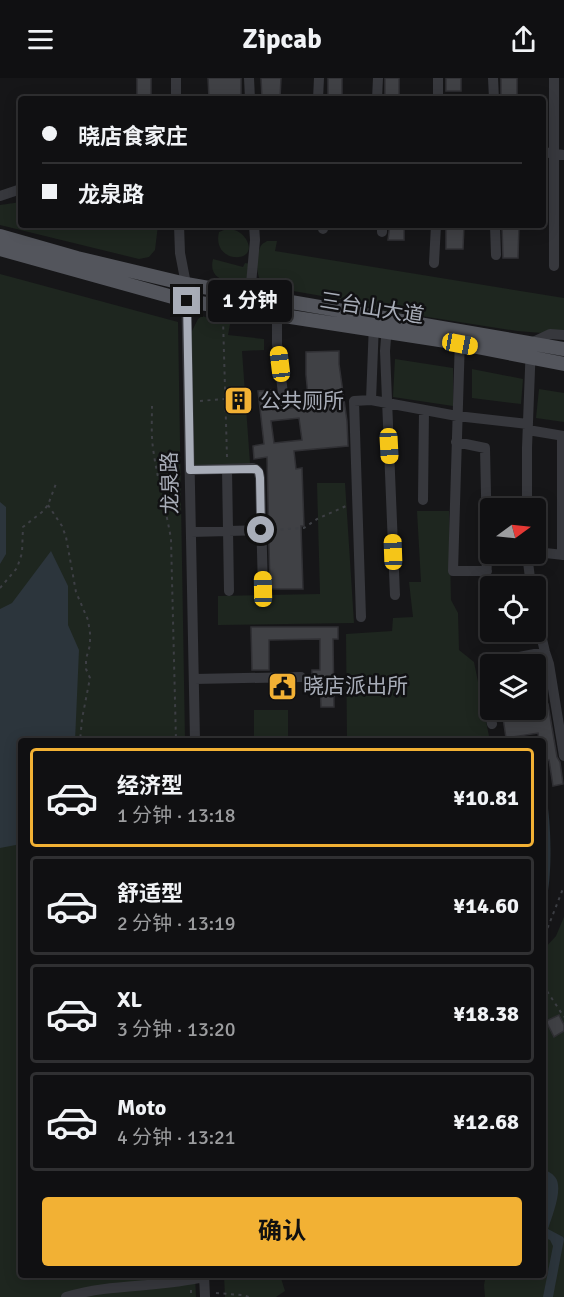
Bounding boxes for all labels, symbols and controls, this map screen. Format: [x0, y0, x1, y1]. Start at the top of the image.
icon: menu [24, 23, 57, 56]
text: Zipcab [242, 23, 322, 56]
icon: share [507, 23, 540, 56]
text: 晓店食家庄 [78, 123, 188, 150]
text: 龙泉路 [78, 181, 144, 208]
callout: 1 分钟 [208, 280, 292, 322]
route end [173, 287, 200, 314]
street label: 三台山大道 [318, 287, 426, 329]
text: 1 分钟 [222, 288, 278, 313]
car [441, 332, 479, 356]
car [269, 345, 291, 383]
building icon: 公共厕所 [223, 385, 255, 417]
place label: 公共厕所 [260, 388, 344, 414]
car [379, 428, 399, 464]
street label: 龙泉路 [156, 451, 184, 515]
north arrow [480, 498, 546, 564]
map controls [480, 498, 546, 720]
route start [247, 516, 274, 543]
car [383, 534, 403, 570]
car [254, 571, 272, 607]
button: locate [480, 576, 546, 642]
button: layers [480, 654, 546, 720]
public building icon: 晓店派出所 [266, 670, 298, 702]
place label: 晓店派出所 [303, 673, 408, 699]
icon: car [45, 771, 99, 825]
text: 经济型 [117, 772, 183, 799]
text: ¥10.81 [453, 784, 519, 811]
text: 1 分钟 · 13:18 [117, 803, 236, 828]
icon: car [45, 879, 99, 933]
text: 舒适型 [117, 880, 183, 907]
text: ¥14.60 [453, 892, 519, 919]
text: 2 分钟 · 13:19 [117, 911, 236, 936]
text: XL [117, 986, 142, 1013]
icon: car [45, 987, 99, 1041]
text: ¥18.38 [453, 1000, 519, 1027]
text: 3 分钟 · 13:20 [117, 1017, 236, 1042]
text: Moto [117, 1094, 166, 1121]
icon: car [45, 1095, 99, 1149]
text: ¥12.68 [453, 1108, 519, 1135]
text: 4 分钟 · 13:21 [117, 1125, 236, 1150]
button: 确认 [42, 1197, 522, 1266]

